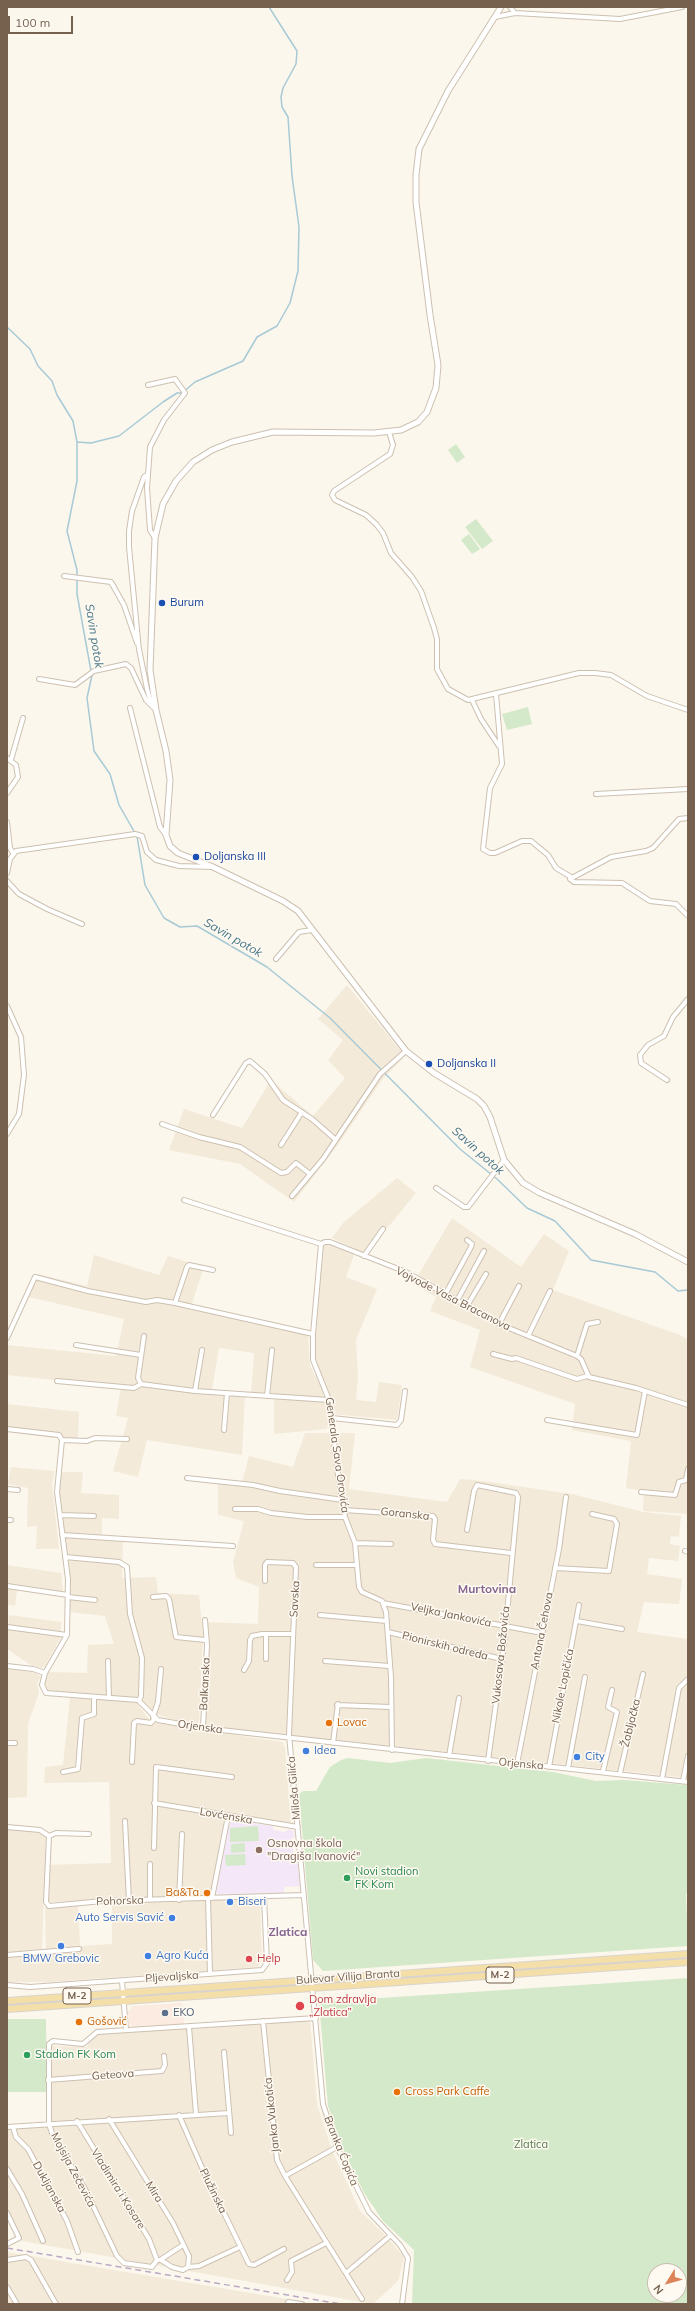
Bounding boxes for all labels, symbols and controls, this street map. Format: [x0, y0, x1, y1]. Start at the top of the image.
scale bar [10, 8, 75, 34]
text: 100 m [15, 15, 50, 30]
place label: Burum [170, 596, 204, 610]
marker: Burum [157, 598, 167, 608]
water label: Savin potok [82, 603, 106, 669]
place label: Doljanska III [204, 850, 266, 864]
marker: Doljanska III [191, 852, 201, 862]
water label: Savin potok [201, 915, 265, 961]
place label: Doljanska II [437, 1057, 496, 1071]
marker: Doljanska II [424, 1059, 434, 1069]
water label: Savin potok [449, 1124, 507, 1178]
street label: Vojvode Vasa Bracanova [393, 1264, 513, 1334]
street label: Generala Sava Orovića [322, 1396, 352, 1514]
street label: Goranska [380, 1505, 430, 1523]
street label: Savska [287, 1580, 303, 1618]
district label: Murtovina [458, 1582, 516, 1596]
street label: Antona Čehova [528, 1591, 556, 1671]
street label: Veljka Jankovića [409, 1600, 493, 1630]
street label: Vukosava Božovića [489, 1605, 513, 1705]
street label: Pionirskih odreda [401, 1629, 489, 1663]
street label: Nikole Lopičića [549, 1648, 577, 1724]
street label: Balkanska [197, 1657, 213, 1711]
street label: Žabljačka [619, 1698, 643, 1748]
place label: Lovac [337, 1716, 367, 1730]
street label: Orjenska [177, 1717, 223, 1737]
marker: Lovac [324, 1718, 334, 1728]
place label: Idea [314, 1744, 336, 1758]
marker: Idea [301, 1746, 311, 1756]
place label: City [585, 1750, 605, 1764]
marker: City [572, 1752, 582, 1762]
street label: Orjenska [498, 1755, 544, 1773]
street label: Miloša Gilića [285, 1756, 303, 1820]
street label: Lovćenska [199, 1805, 253, 1827]
place label: Osnovna škola "Dragiša Ivanović" [267, 1837, 360, 1863]
marker: Osnovna škola "Dragiša Ivanović" [254, 1845, 264, 1855]
place label: Novi stadion FK Kom [355, 1865, 419, 1891]
marker: Novi stadion FK Kom [342, 1873, 352, 1883]
place label: Ba&Ta [165, 1886, 199, 1900]
marker: Ba&Ta [202, 1888, 212, 1898]
street label: Pohorska [96, 1894, 144, 1908]
place label: Biseri [238, 1895, 266, 1909]
marker: Biseri [225, 1897, 235, 1907]
place label: Auto Servis Savić [75, 1911, 164, 1925]
marker: Auto Servis Savić [167, 1913, 177, 1923]
district label: Zlatica [269, 1925, 307, 1939]
marker: BMW Grebovic [56, 1941, 66, 1951]
place label: Agro Kuća [156, 1949, 209, 1963]
marker: Agro Kuća [143, 1951, 153, 1961]
place label: BMW Grebovic [23, 1952, 99, 1966]
place label: Help [257, 1952, 281, 1966]
marker: Help [244, 1954, 254, 1964]
street label: Bulevar Vilija Branta [296, 1967, 400, 1987]
road number: M-2 [486, 1967, 514, 1983]
street label: Pljevaljska [145, 1969, 199, 1985]
road number: M-2 [63, 1988, 91, 2004]
place label: Dom zdravlja „Zlatica” [309, 1993, 376, 2019]
marker: Dom zdravlja „Zlatica” [294, 2000, 306, 2012]
place label: EKO [173, 2006, 195, 2020]
marker: EKO [160, 2008, 170, 2018]
place label: Gošović [87, 2015, 127, 2029]
marker: Gošović [74, 2017, 84, 2027]
place label: Stadion FK Kom [35, 2048, 116, 2062]
marker: Stadion FK Kom [22, 2050, 32, 2060]
street label: Geteova [91, 2067, 135, 2083]
street label: Janka Vukotića [261, 2077, 283, 2153]
place label: Cross Park Caffe [405, 2085, 490, 2099]
marker: Cross Park Caffe [392, 2087, 402, 2097]
street label: Branka Ćopića [321, 2114, 361, 2188]
street label: Mojsija Zečevića [48, 2130, 98, 2210]
park label: Zlatica [514, 2138, 548, 2152]
street label: Vladimira i Kosare [88, 2146, 148, 2232]
street label: Dukljanska [30, 2159, 68, 2215]
street label: Plužinska [196, 2166, 230, 2216]
street label: Mira [142, 2179, 166, 2205]
north arrow [647, 2263, 687, 2303]
text: N [650, 2282, 666, 2297]

